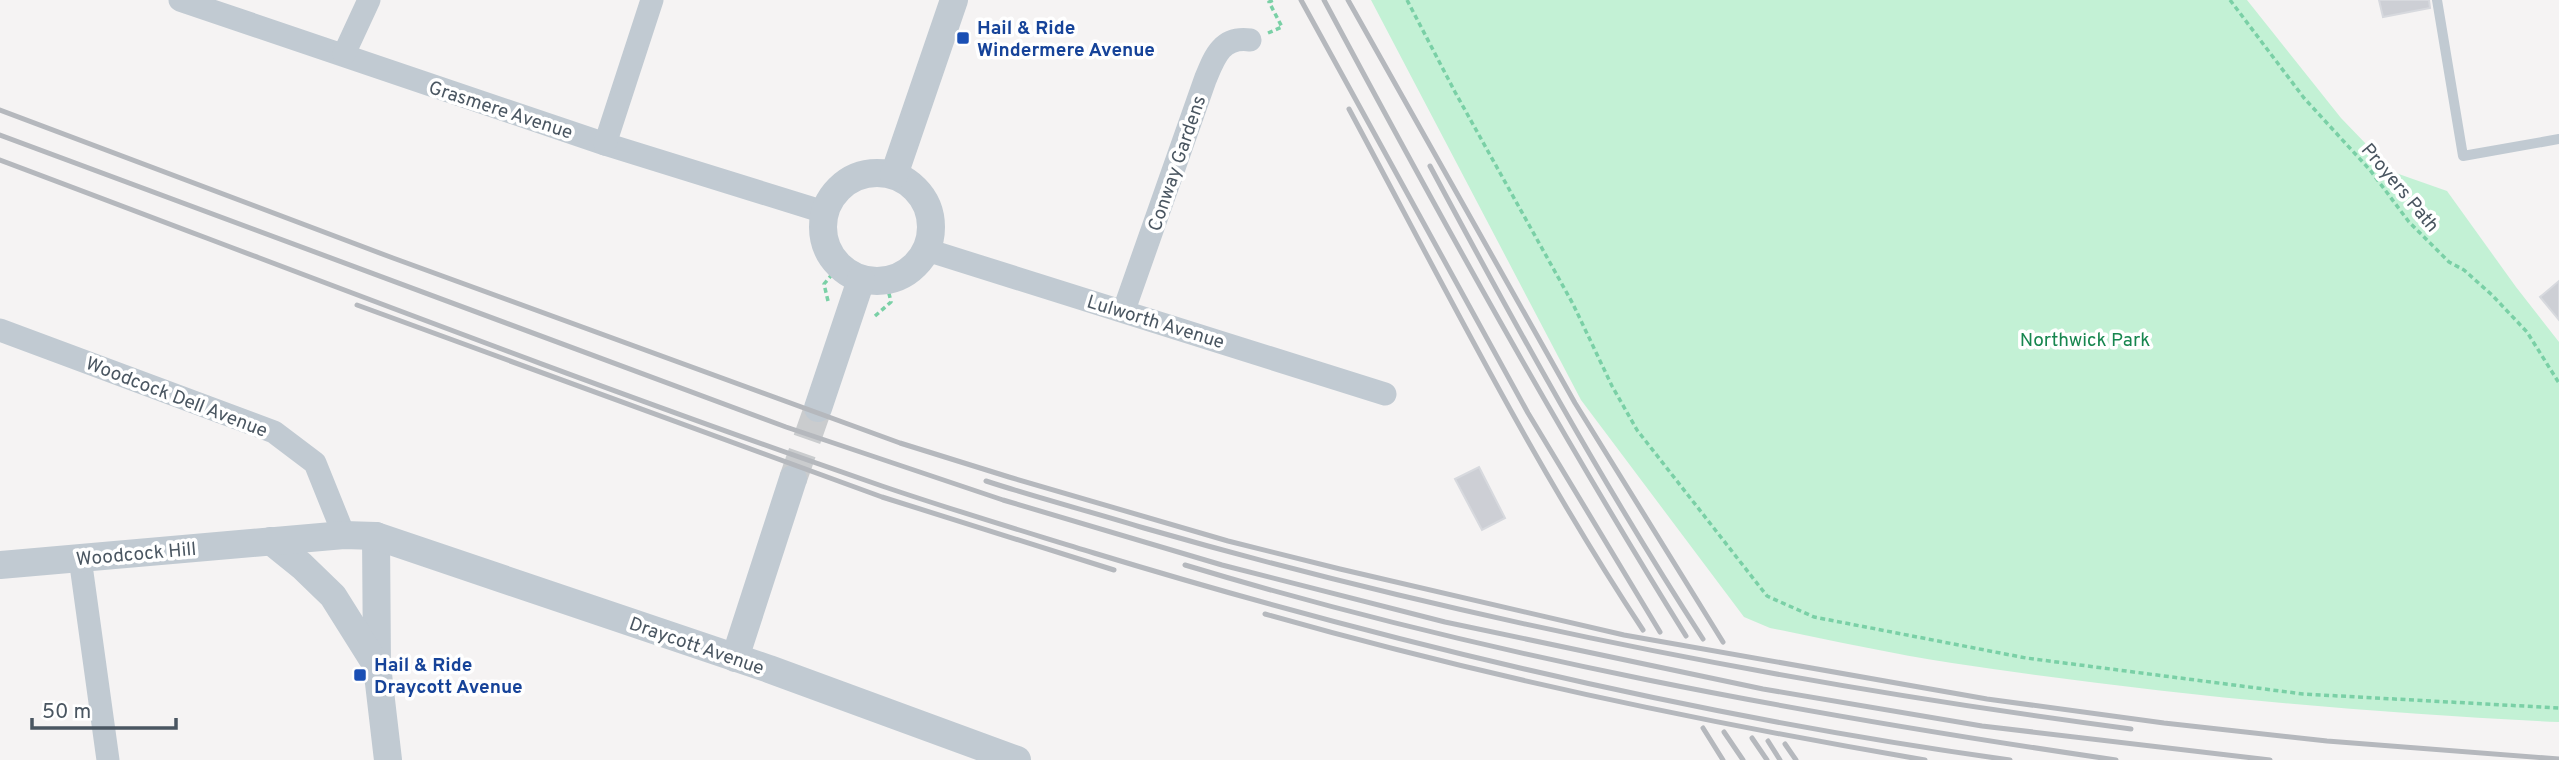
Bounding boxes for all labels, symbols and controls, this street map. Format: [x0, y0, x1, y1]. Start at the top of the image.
place label: Hail & Ride Windermere Avenue [977, 17, 1155, 63]
marker: Hail & Ride Windermere Avenue [955, 30, 971, 46]
street label: Grasmere Avenue [425, 76, 575, 146]
street label: Conway Gardens [1143, 93, 1212, 235]
street label: Proyers Path [2355, 139, 2444, 238]
street label: Lulworth Avenue [1084, 291, 1227, 355]
park label: Northwick Park [2020, 329, 2150, 353]
street label: Woodcock Dell Avenue [82, 352, 271, 444]
street label: Woodcock Hill [75, 538, 197, 572]
street label: Draycott Avenue [626, 613, 767, 681]
place label: Hail & Ride Draycott Avenue [374, 654, 523, 700]
marker: Hail & Ride Draycott Avenue [352, 667, 368, 683]
scale bar [32, 686, 175, 730]
text: 50 m [42, 699, 91, 726]

